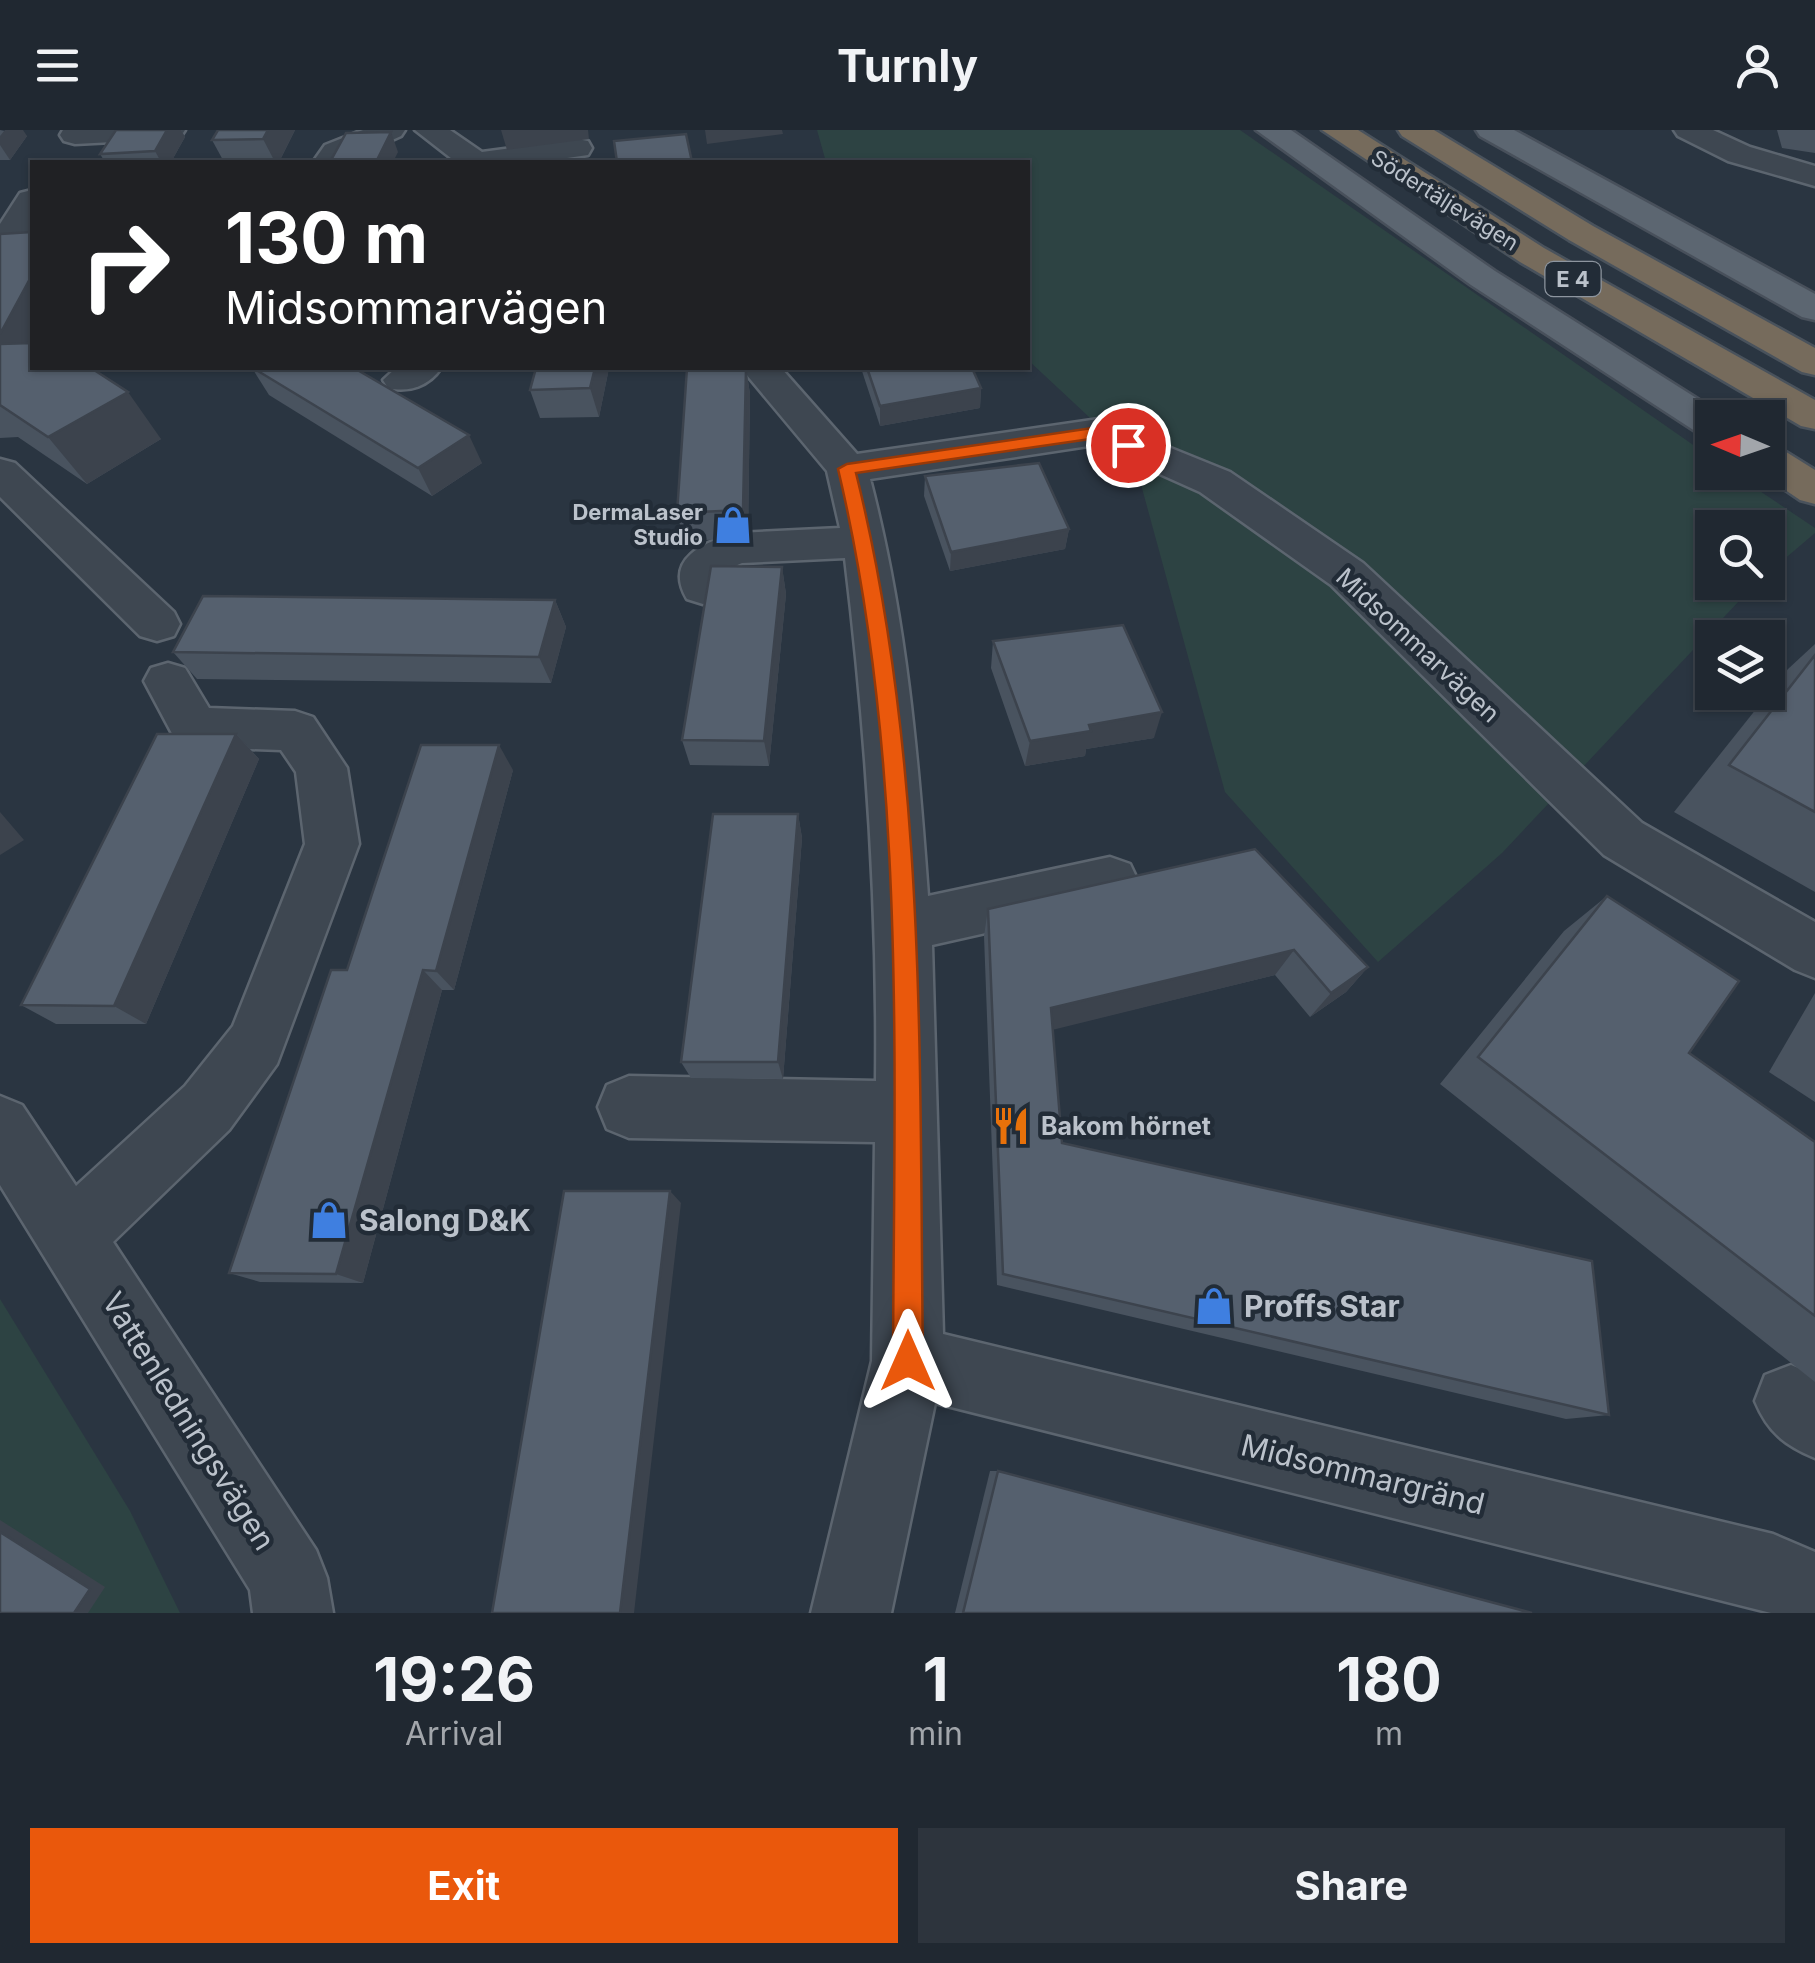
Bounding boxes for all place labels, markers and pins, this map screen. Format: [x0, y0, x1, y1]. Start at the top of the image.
pin [1086, 403, 1171, 488]
place label: DermaLaser Studio [572, 499, 703, 550]
shop icon: DermaLaser Studio [712, 504, 754, 546]
restaurant icon: Bakom hörnet [990, 1105, 1032, 1147]
place label: Bakom hörnet [1041, 1111, 1211, 1141]
shop icon: Salong D&K [308, 1199, 350, 1241]
place label: Salong D&K [359, 1202, 531, 1238]
shop icon: Proffs Star [1193, 1285, 1235, 1327]
place label: Proffs Star [1244, 1288, 1400, 1324]

